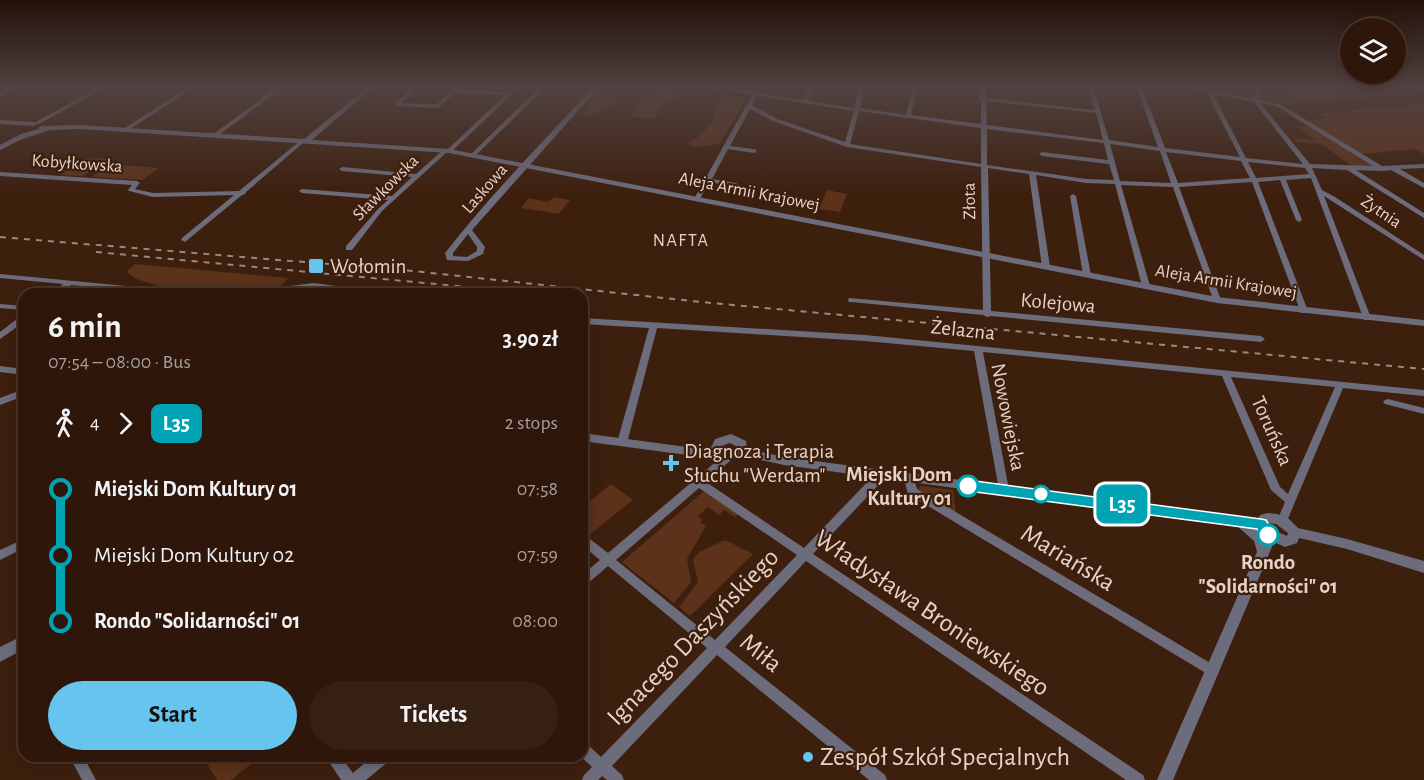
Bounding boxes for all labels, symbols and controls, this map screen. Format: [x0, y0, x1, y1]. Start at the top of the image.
map controls [1340, 18, 1406, 84]
button: layers [1340, 18, 1406, 84]
street label: Kobyłkowska [31, 152, 123, 176]
street label: Sławkowska [350, 152, 422, 224]
street label: Laskowa [459, 161, 511, 217]
street label: Aleja Armii Krajowej [677, 169, 821, 215]
street label: Złota [961, 182, 979, 220]
street label: Żytnia [1358, 190, 1406, 232]
district label: NAFTA [653, 232, 709, 250]
place label: Wołomin [330, 256, 406, 277]
marker: Wołomin [307, 257, 325, 275]
street label: Aleja Armii Krajowej [1154, 262, 1298, 302]
street label: Kolejowa [1020, 289, 1097, 317]
text: 6 min [48, 311, 122, 344]
street label: Żelazna [930, 315, 996, 344]
text: 3.90 zł [502, 328, 558, 350]
text: 07:54 – 08:00 · Bus [48, 352, 191, 372]
street label: Nowowiejska [987, 362, 1029, 473]
street label: Toruńska [1247, 393, 1297, 469]
icon: walk [48, 407, 81, 440]
icon: forward [109, 407, 142, 440]
text: 4 [90, 413, 100, 433]
text: L35 [163, 413, 190, 434]
text: 2 stops [505, 413, 558, 433]
place label: Diagnoza i Terapia Słuchu "Werdam" [684, 441, 834, 486]
marker: Diagnoza i Terapia Słuchu "Werdam" [662, 454, 680, 472]
place label: Miejski Dom Kultury 01 [846, 464, 952, 509]
marker: Miejski Dom Kultury 01 [957, 475, 979, 497]
text: Miejski Dom Kultury 01 [94, 478, 297, 500]
text: 07:58 [517, 479, 558, 499]
line badge: L35 [1088, 484, 1156, 524]
unlabelled marker [1032, 485, 1050, 503]
text: L35 [1108, 494, 1136, 515]
street label: Mariańska [1016, 520, 1120, 596]
marker: Rondo "Solidarności" 01 [1257, 524, 1279, 546]
street label: Władysława Broniewskiego [810, 525, 1054, 701]
text: Miejski Dom Kultury 02 [94, 544, 294, 566]
street label: Ignacego Daszyńskiego [602, 544, 784, 730]
text: 07:59 [517, 545, 558, 565]
place label: Rondo "Solidarności" 01 [1198, 552, 1338, 597]
text: Rondo "Solidarności" 01 [94, 610, 301, 632]
text: 08:00 [512, 611, 558, 631]
street label: Miła [735, 629, 787, 677]
button: Start [48, 681, 297, 750]
button: Tickets [309, 681, 558, 750]
place label: Zespół Szkół Specjalnych [820, 744, 1070, 770]
marker: Zespół Szkół Specjalnych [801, 750, 815, 764]

